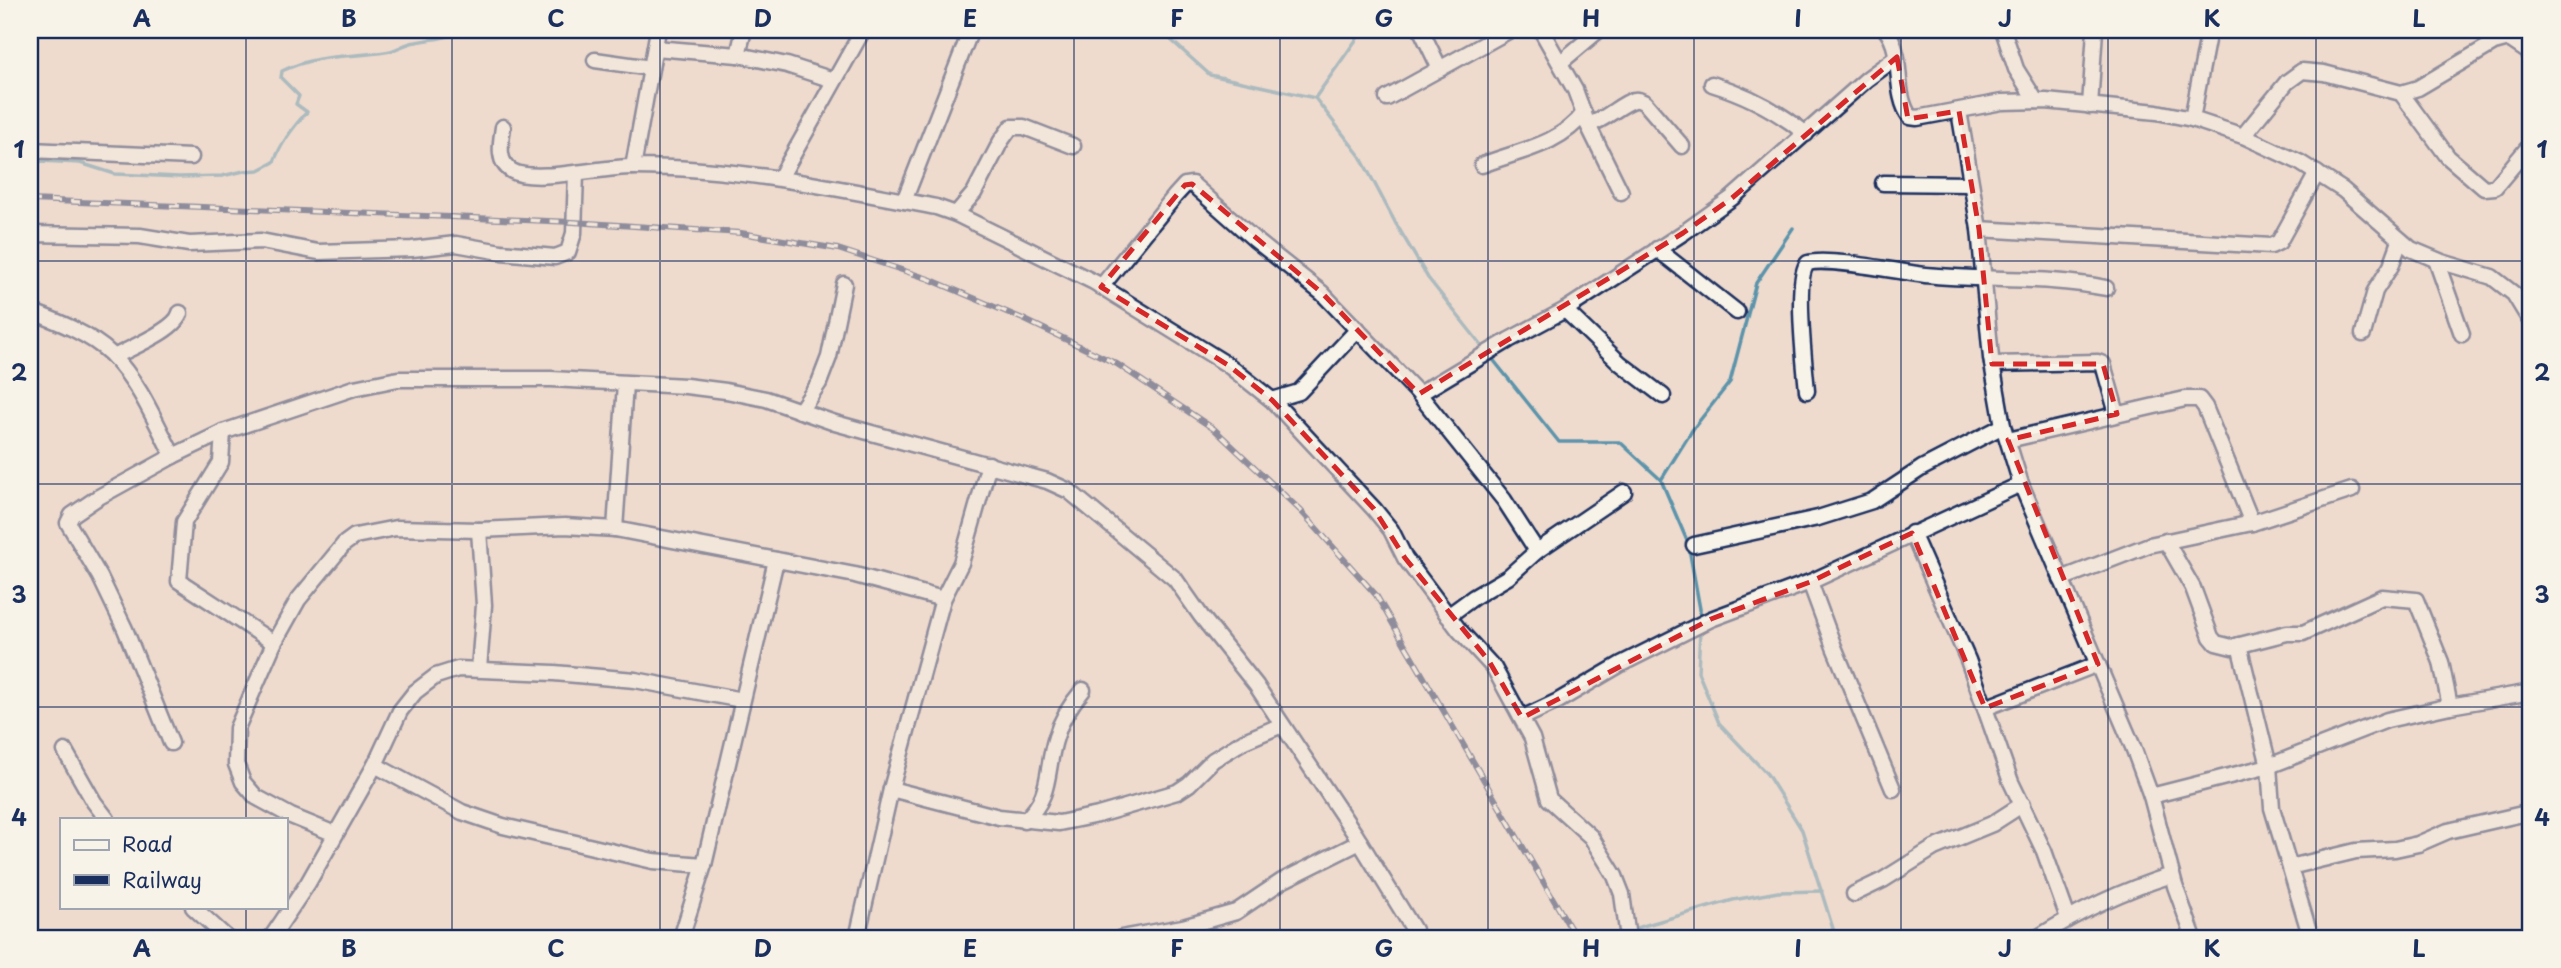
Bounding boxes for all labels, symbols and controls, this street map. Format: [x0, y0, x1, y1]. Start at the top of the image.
text: A [133, 0, 151, 35]
text: B [341, 0, 357, 35]
text: C [547, 0, 565, 35]
text: D [754, 0, 772, 35]
text: E [963, 0, 977, 35]
text: F [1170, 0, 1184, 35]
text: G [1375, 0, 1393, 35]
text: H [1582, 0, 1600, 35]
text: I [1794, 0, 1802, 35]
text: J [1998, 0, 2012, 35]
text: K [2204, 0, 2221, 35]
text: L [2412, 0, 2426, 35]
text: 1 [14, 131, 25, 166]
text: 1 [2537, 131, 2548, 166]
text: 2 [11, 354, 27, 389]
text: 2 [2534, 354, 2550, 389]
text: 3 [11, 576, 27, 611]
text: 3 [2534, 576, 2550, 611]
text: 4 [11, 799, 27, 834]
text: 4 [2534, 799, 2550, 834]
legend [60, 818, 287, 908]
text: Road [122, 827, 173, 859]
text: Railway [122, 863, 202, 895]
text: A [133, 930, 151, 965]
text: B [341, 930, 357, 965]
text: C [547, 930, 565, 965]
text: D [754, 930, 772, 965]
text: E [963, 930, 977, 965]
text: F [1170, 930, 1184, 965]
text: G [1375, 930, 1393, 965]
text: H [1582, 930, 1600, 965]
text: I [1794, 930, 1802, 965]
text: J [1998, 930, 2012, 965]
text: K [2204, 930, 2221, 965]
text: L [2412, 930, 2426, 965]

